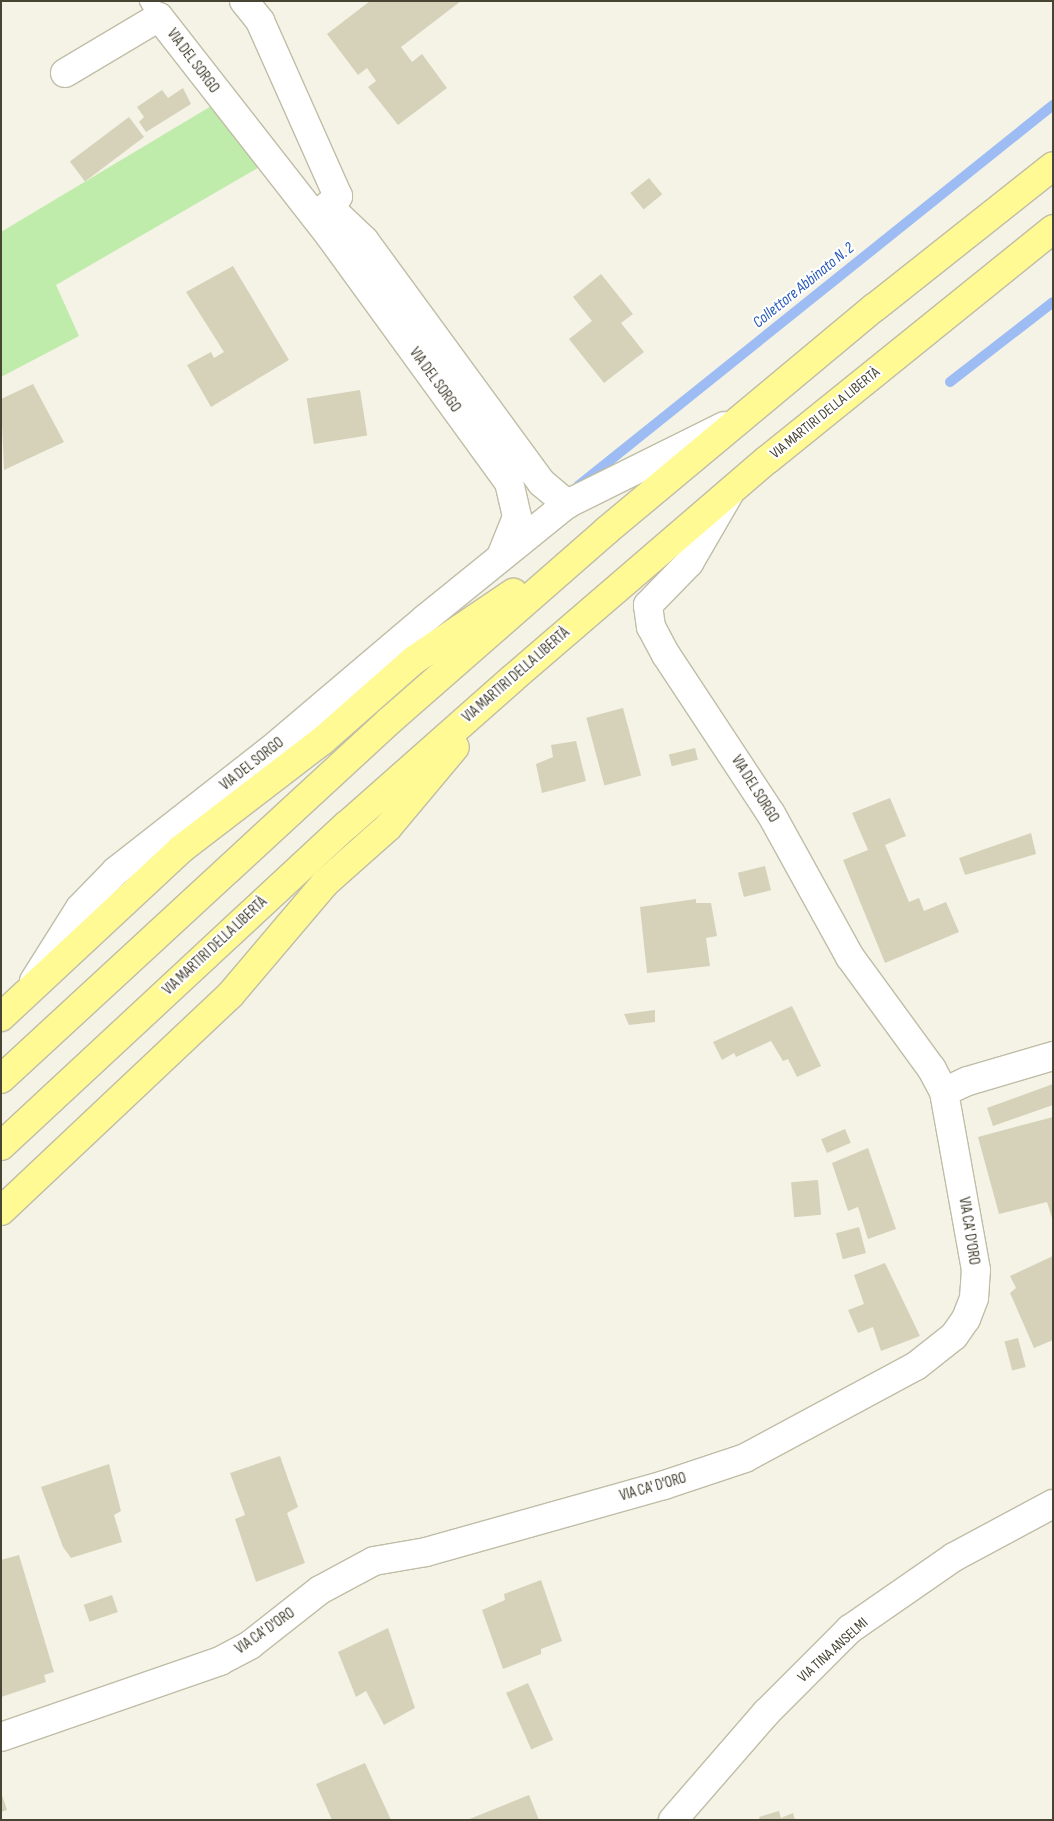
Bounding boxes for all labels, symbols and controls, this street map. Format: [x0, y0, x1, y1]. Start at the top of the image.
street label: VIA DEL SORGO [163, 25, 223, 97]
water label: Collettore Abbinato N. 2 [750, 239, 858, 333]
street label: VIA DEL SORGO [406, 344, 464, 416]
street label: VIA MARTIRI DELLA LIBERTÀ [767, 363, 883, 463]
street label: VIA MARTIRI DELLA LIBERTÀ [459, 624, 573, 726]
street label: VIA DEL SORGO [217, 734, 287, 794]
street label: VIA DEL SORGO [727, 752, 783, 826]
street label: VIA MARTIRI DELLA LIBERTÀ [159, 893, 271, 999]
street label: VIA CA' D'ORO [955, 1196, 983, 1266]
street label: VIA CA' D'ORO [618, 1469, 688, 1505]
street label: VIA CA' D'ORO [232, 1604, 298, 1658]
street label: VIA TINA ANSELMI [794, 1614, 872, 1686]

